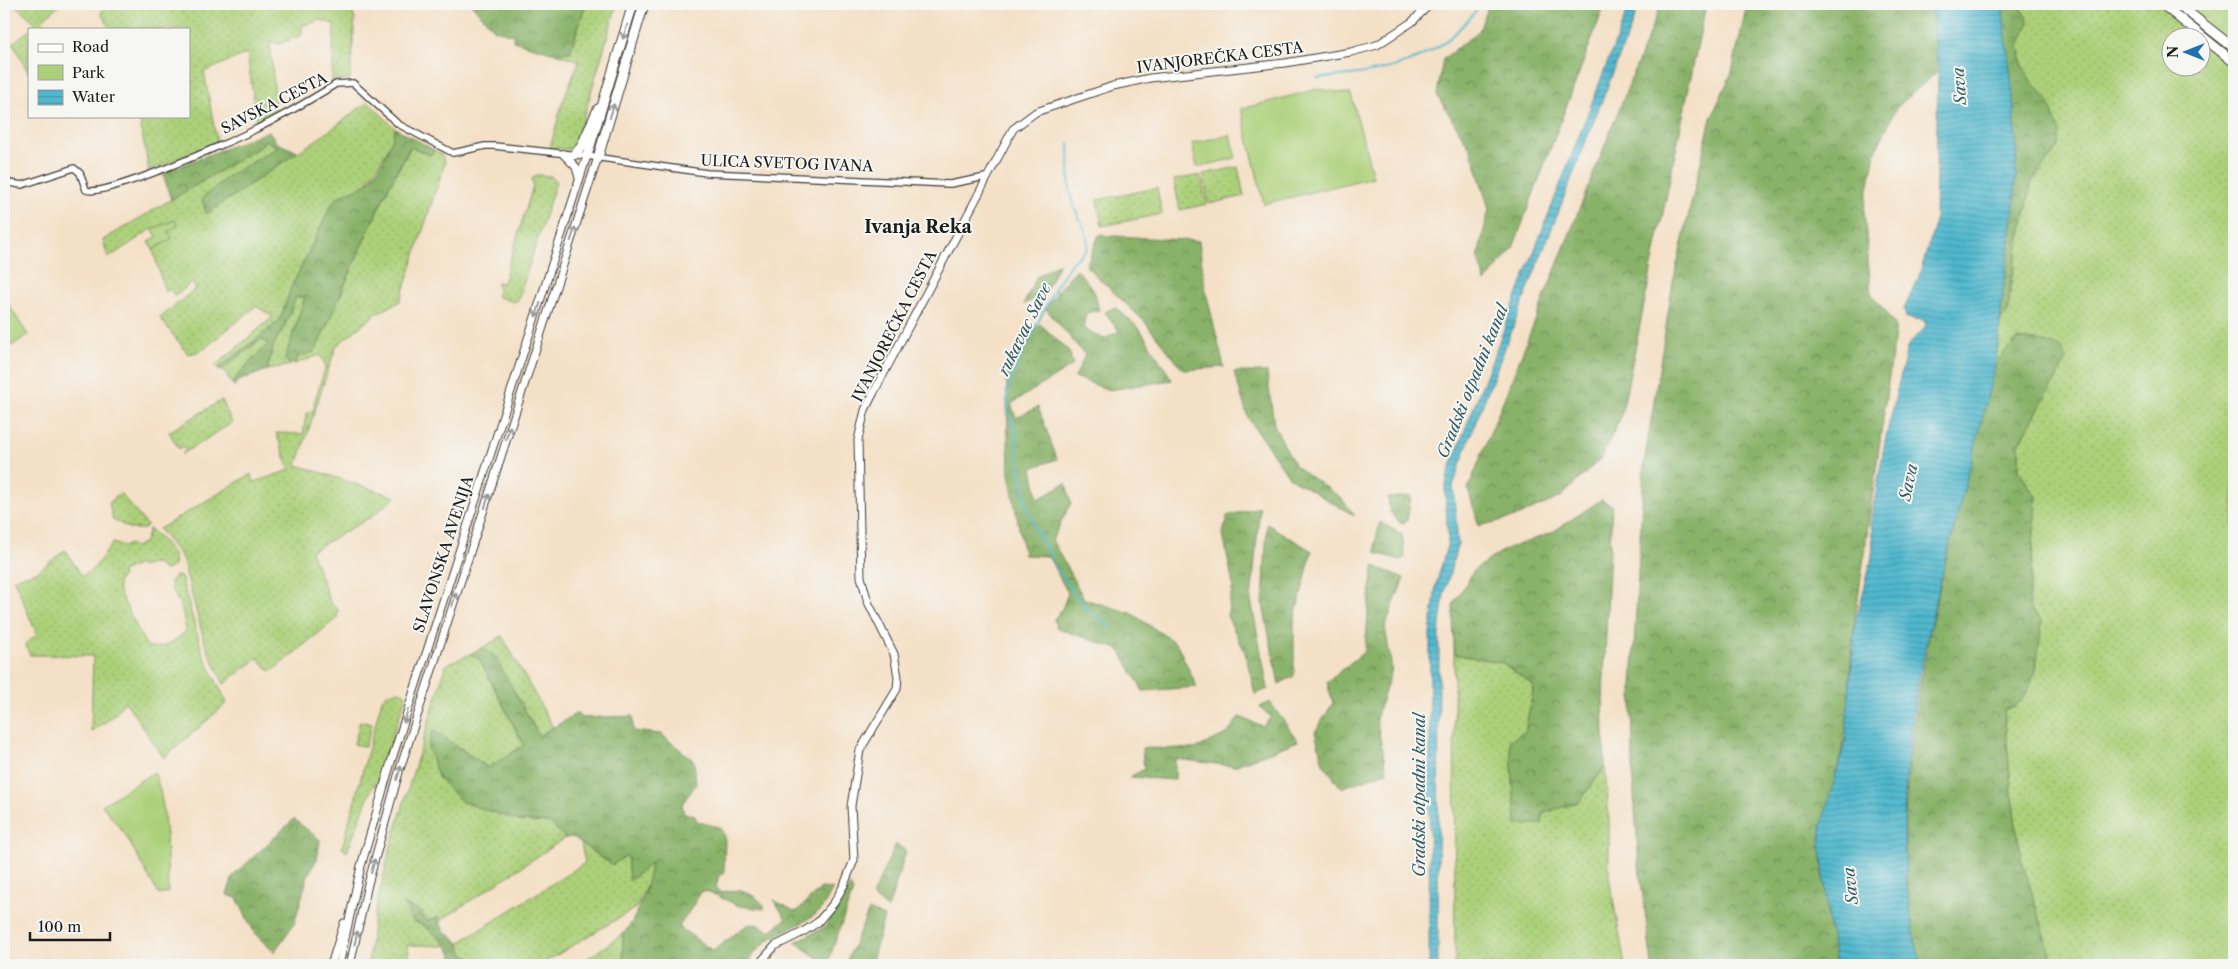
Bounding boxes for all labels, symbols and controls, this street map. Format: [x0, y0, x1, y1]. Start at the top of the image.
one-way arrow [620, 23, 629, 39]
legend [28, 28, 190, 118]
north arrow [2160, 28, 2210, 78]
text: Road [72, 37, 109, 56]
street label: IVANJOREČKA CESTA [1136, 37, 1305, 77]
text: N [2164, 46, 2182, 58]
text: Park [72, 63, 106, 82]
water label: Sava [1948, 66, 1970, 106]
street label: SAVSKA CESTA [218, 68, 331, 138]
text: Water [71, 87, 116, 106]
one-way arrow [608, 103, 618, 119]
street label: ULICA SVETOG IVANA [700, 150, 875, 176]
district label: Ivanja Reka [864, 216, 972, 238]
one-way arrow [569, 226, 578, 242]
street label: IVANJOREČKA CESTA [847, 246, 941, 405]
water label: rukavac Save [993, 278, 1055, 379]
water label: Gradski otpadni kanal [1432, 299, 1513, 461]
one-way arrow [532, 301, 542, 317]
one-way arrow [504, 426, 514, 442]
water label: Sava [1894, 461, 1922, 503]
street label: SLAVONSKA AVENIJA [409, 472, 478, 635]
one-way arrow [482, 493, 492, 509]
one-way arrow [450, 592, 460, 608]
one-way arrow [400, 708, 410, 724]
water label: Gradski otpadni kanal [1409, 711, 1429, 877]
one-way arrow [394, 765, 404, 781]
one-way arrow [368, 859, 378, 875]
water label: Sava [1838, 866, 1862, 907]
scale bar [30, 909, 110, 941]
text: 100 m [38, 917, 81, 936]
one-way arrow [352, 931, 361, 947]

